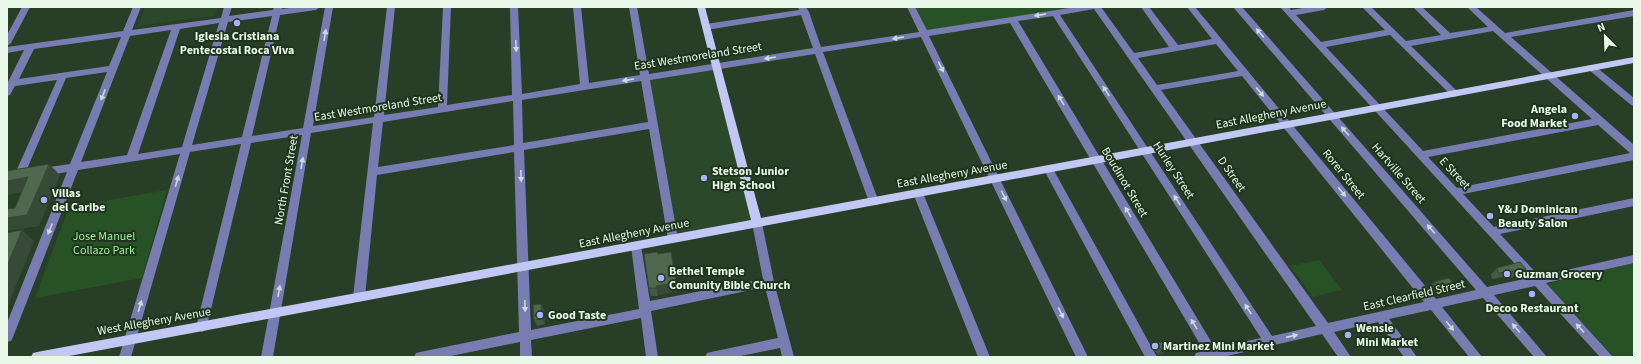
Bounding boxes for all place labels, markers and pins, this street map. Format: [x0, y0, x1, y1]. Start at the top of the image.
marker: Iglesia Cristiana Pentecostal Roca Viva [232, 18, 242, 28]
place label: Iglesia Cristiana Pentecostal Roca Viva [180, 28, 294, 59]
place label: Angela Food Market [1501, 101, 1567, 132]
marker: Angela Food Market [1570, 111, 1580, 121]
place label: Stetson Junior High School [712, 163, 789, 194]
marker: Stetson Junior High School [699, 173, 709, 183]
place label: Villas del Caribe [51, 185, 105, 216]
marker: Villas del Caribe [39, 195, 49, 205]
place label: Y&J Dominican Beauty Salon [1497, 201, 1578, 232]
marker: Y&J Dominican Beauty Salon [1485, 211, 1495, 221]
place label: Bethel Temple Comunity Bible Church [669, 263, 791, 294]
place label: Guzman Grocery [1515, 266, 1603, 283]
marker: Guzman Grocery [1502, 269, 1512, 279]
marker: Bethel Temple Comunity Bible Church [656, 273, 666, 283]
marker: Decoo Restaurant [1527, 289, 1537, 299]
place label: Decoo Restaurant [1485, 300, 1579, 317]
place label: Good Taste [548, 307, 606, 324]
marker: Good Taste [535, 310, 545, 320]
place label: Wensle Mini Market [1356, 320, 1419, 351]
marker: Wensle Mini Market [1343, 330, 1353, 340]
place label: Martinez Mini Market [1163, 338, 1275, 355]
marker: Martinez Mini Market [1150, 341, 1160, 351]

